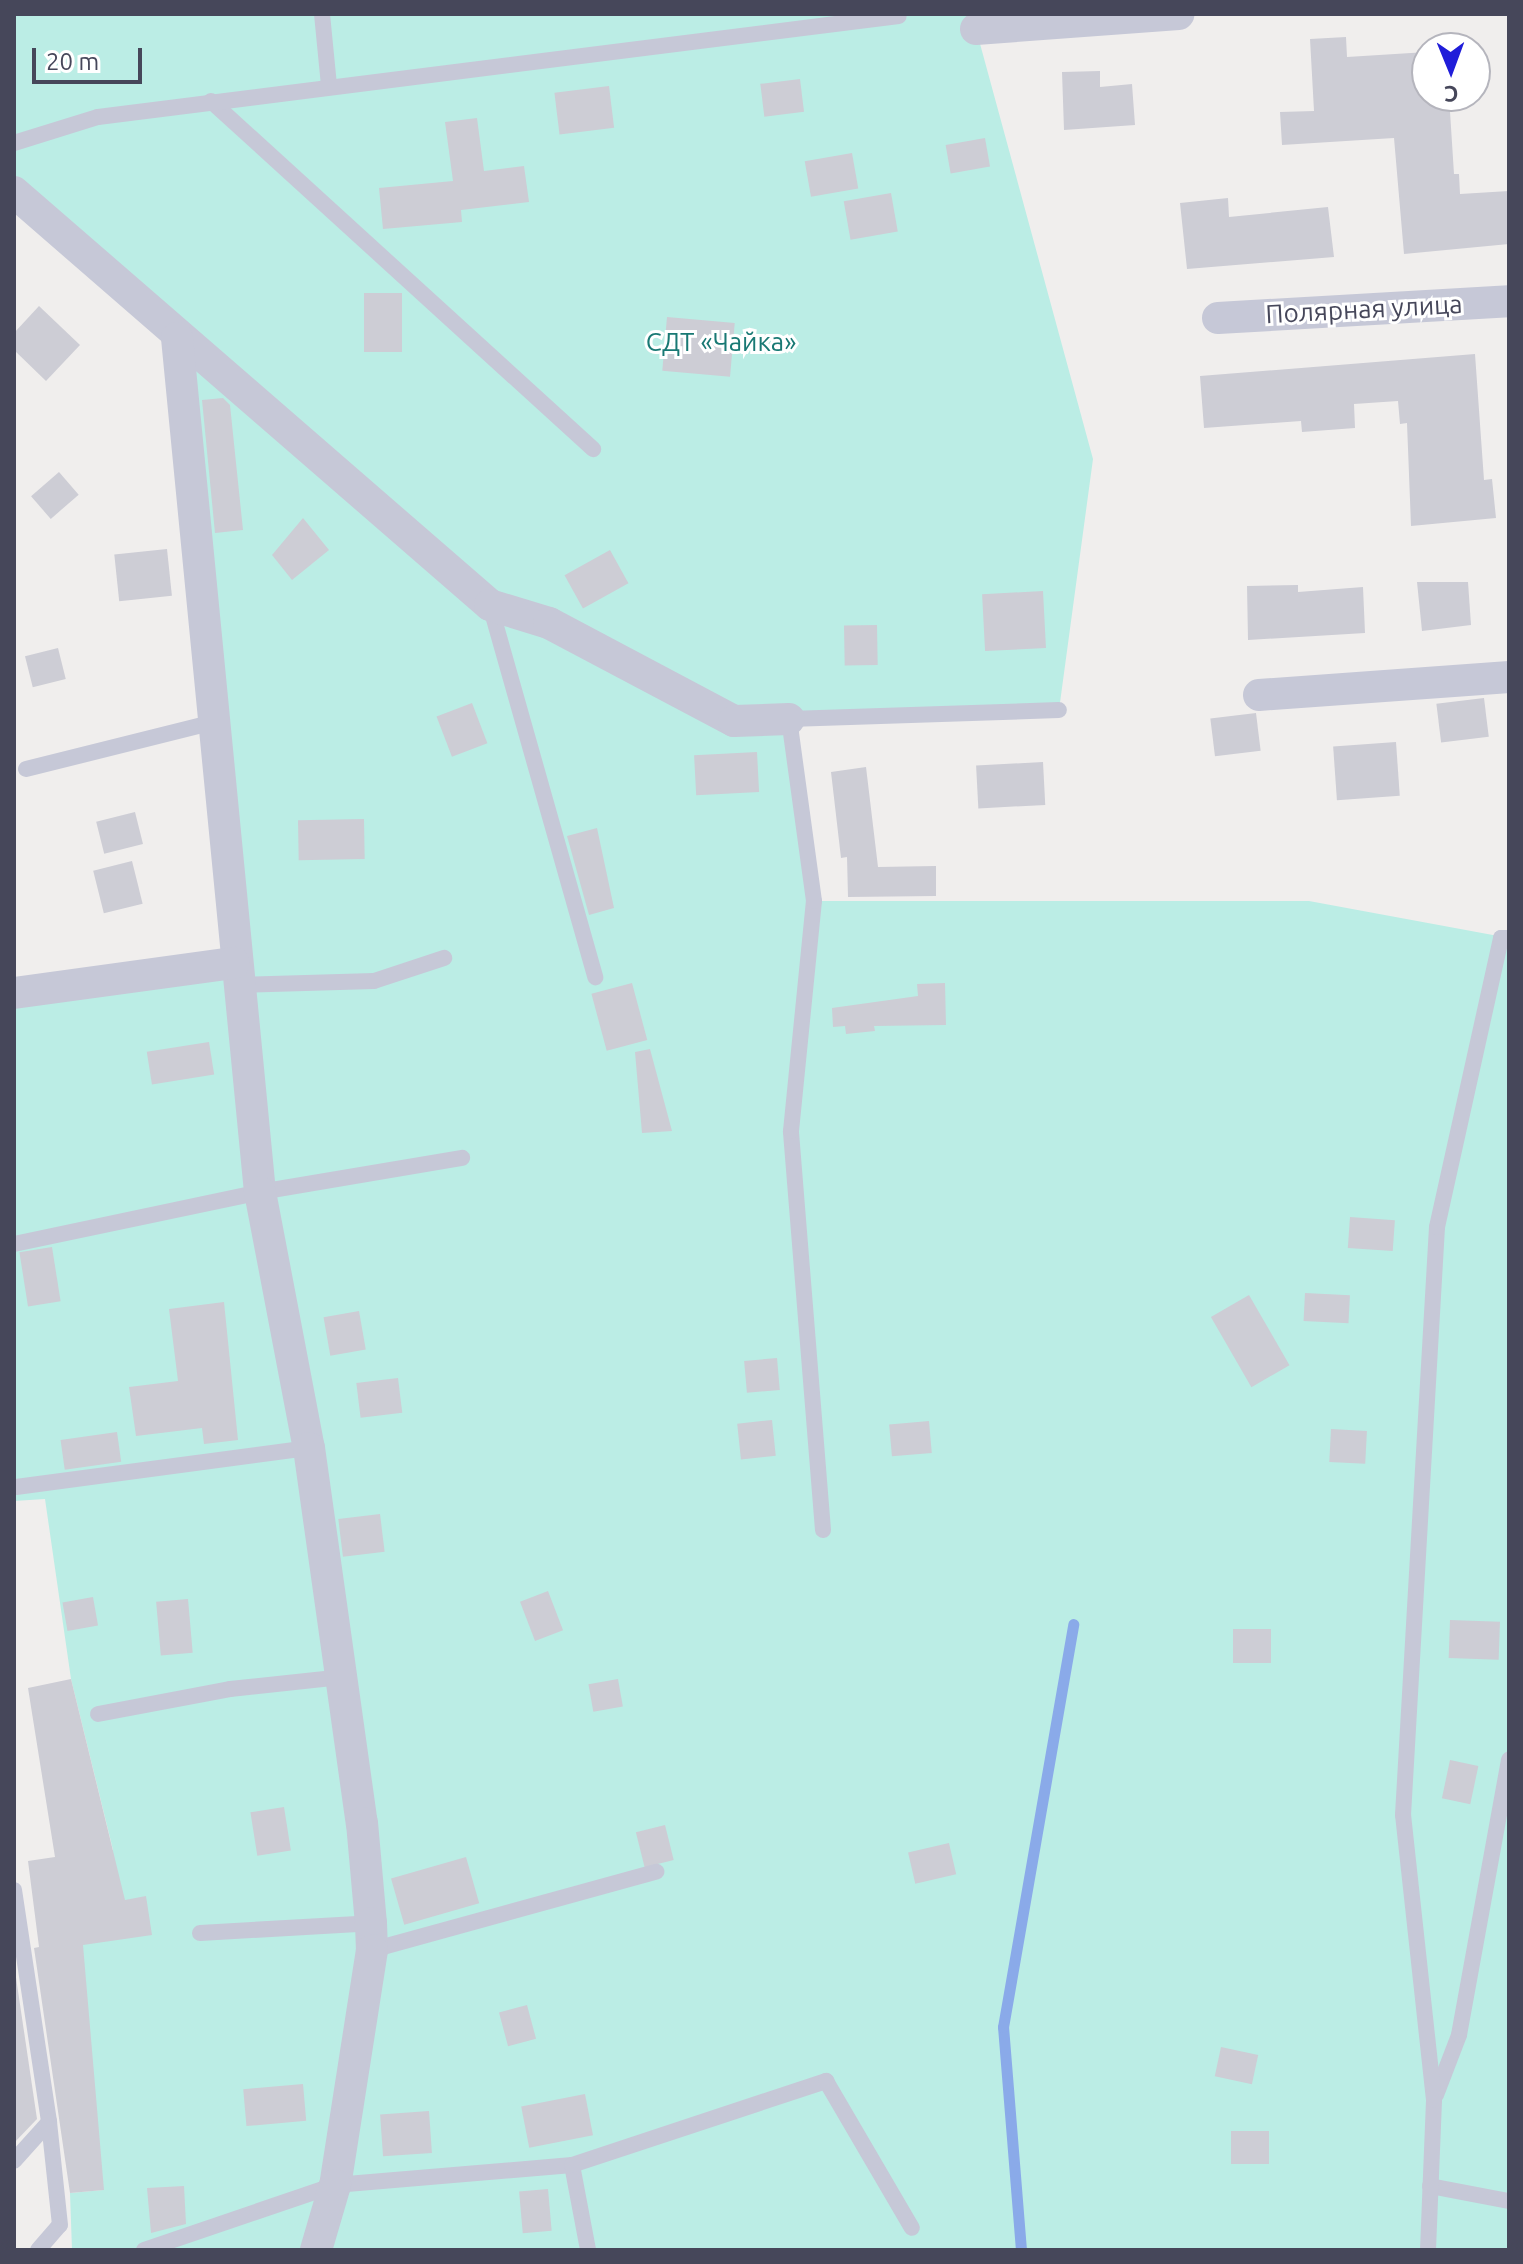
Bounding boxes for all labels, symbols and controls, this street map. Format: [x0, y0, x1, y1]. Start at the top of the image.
scale bar [36, 32, 146, 82]
north arrow [1411, 32, 1491, 112]
text: 20 m [46, 48, 99, 75]
text: С [1444, 82, 1459, 107]
street label: Полярная улица [1265, 288, 1463, 330]
park label: СДТ «Чайка» [646, 326, 796, 358]

